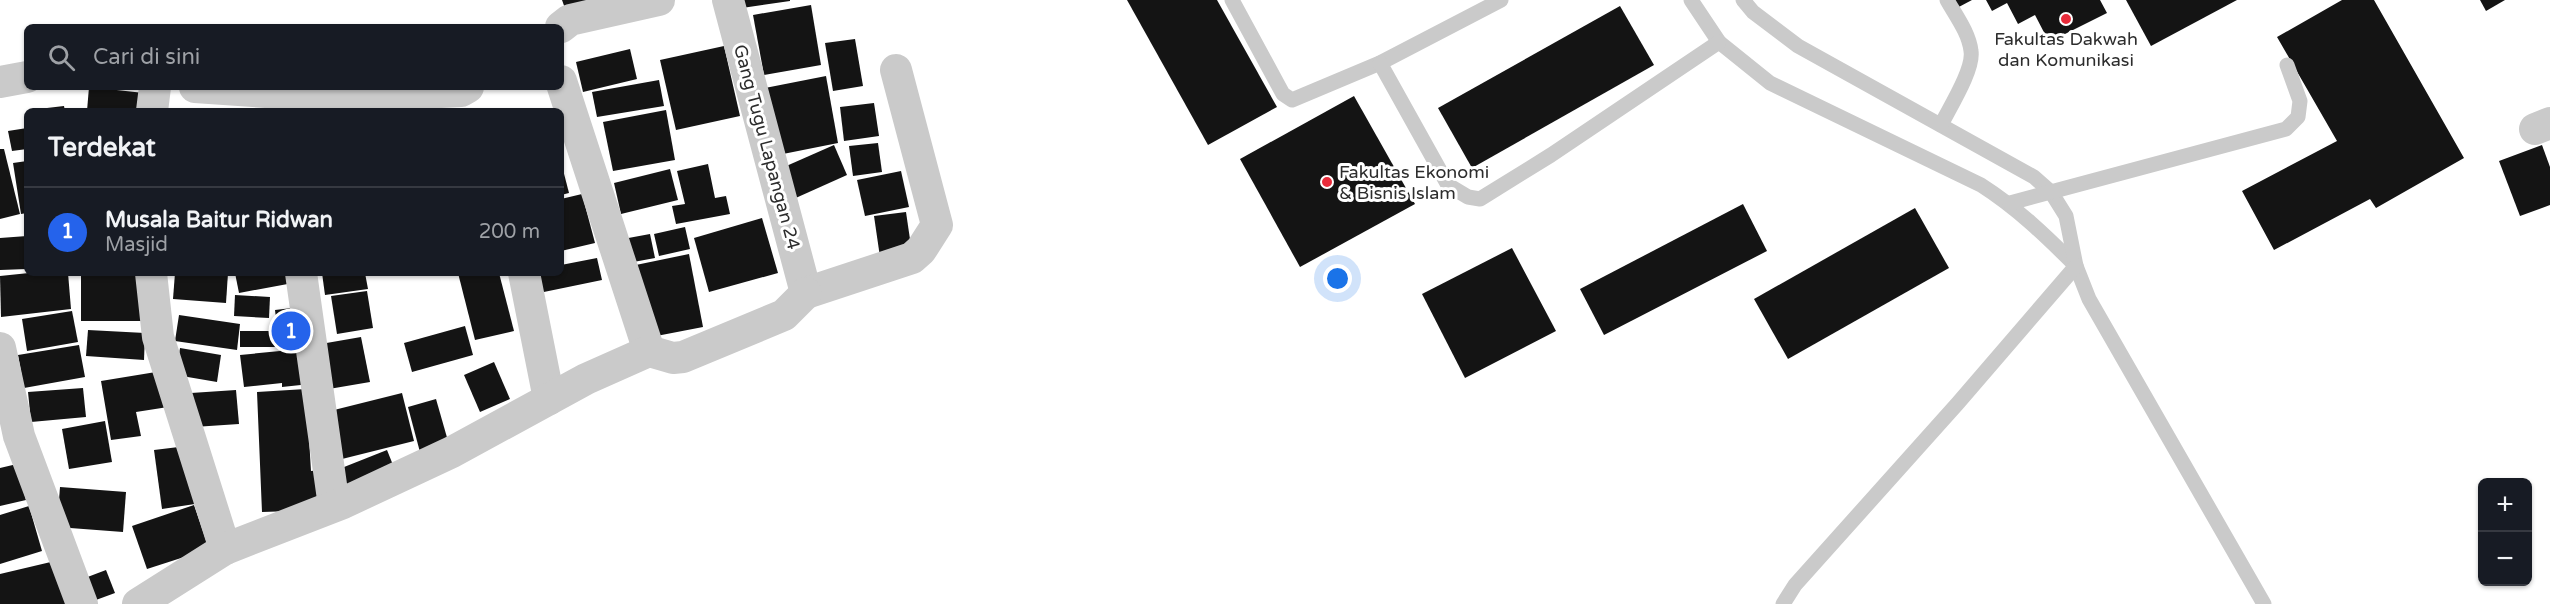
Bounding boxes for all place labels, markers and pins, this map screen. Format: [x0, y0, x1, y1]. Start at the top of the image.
marker: Fakultas Dakwah dan Komunikasi [2059, 12, 2073, 26]
place label: Fakultas Dakwah dan Komunikasi [1994, 28, 2138, 71]
place label: Fakultas Ekonomi & Bisnis Islam [1339, 161, 1489, 204]
marker: Fakultas Ekonomi & Bisnis Islam [1320, 175, 1334, 189]
pin: 1 [272, 308, 310, 354]

